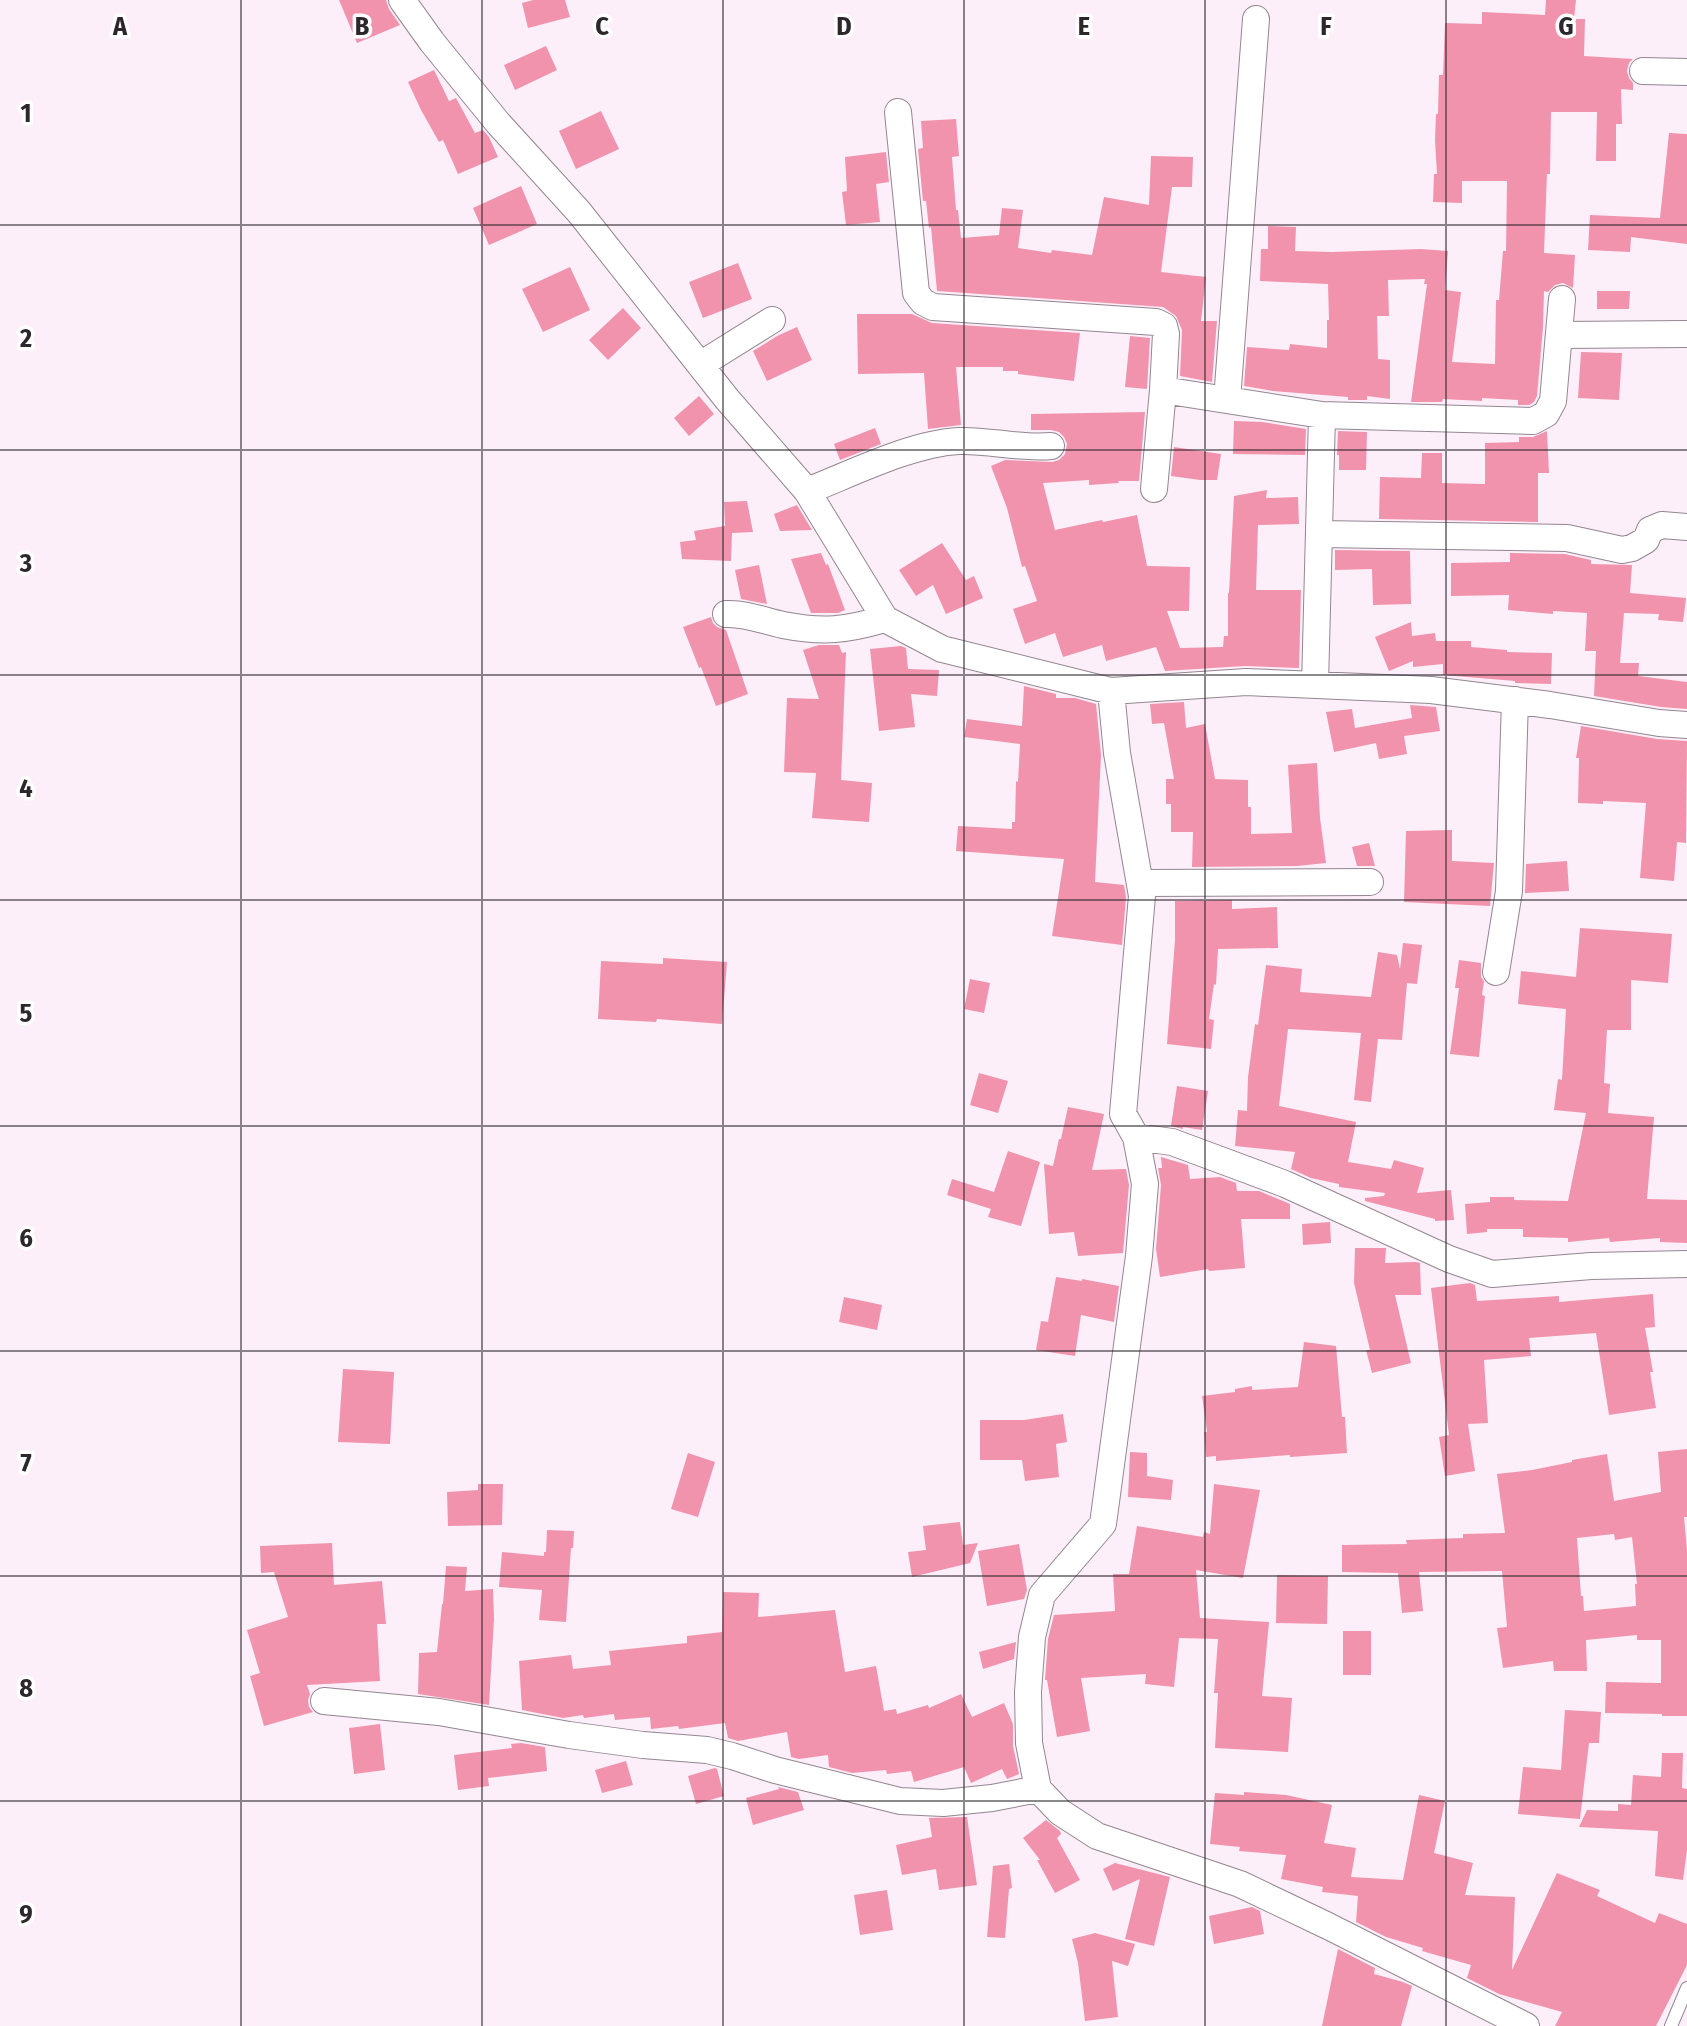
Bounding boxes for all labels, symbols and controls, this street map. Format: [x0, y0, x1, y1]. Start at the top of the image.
text: A [112, 11, 128, 42]
text: B [355, 11, 370, 42]
text: C [595, 11, 609, 42]
text: D [836, 11, 852, 42]
text: E [1078, 11, 1090, 42]
text: F [1320, 11, 1332, 42]
text: G [1558, 11, 1574, 42]
text: 1 [21, 98, 32, 129]
text: 2 [19, 323, 32, 354]
text: 3 [19, 548, 32, 579]
text: 4 [19, 773, 33, 804]
text: 5 [20, 998, 33, 1029]
text: 6 [19, 1223, 33, 1254]
text: 7 [20, 1448, 32, 1479]
text: 8 [19, 1673, 33, 1704]
text: 9 [19, 1899, 33, 1930]

